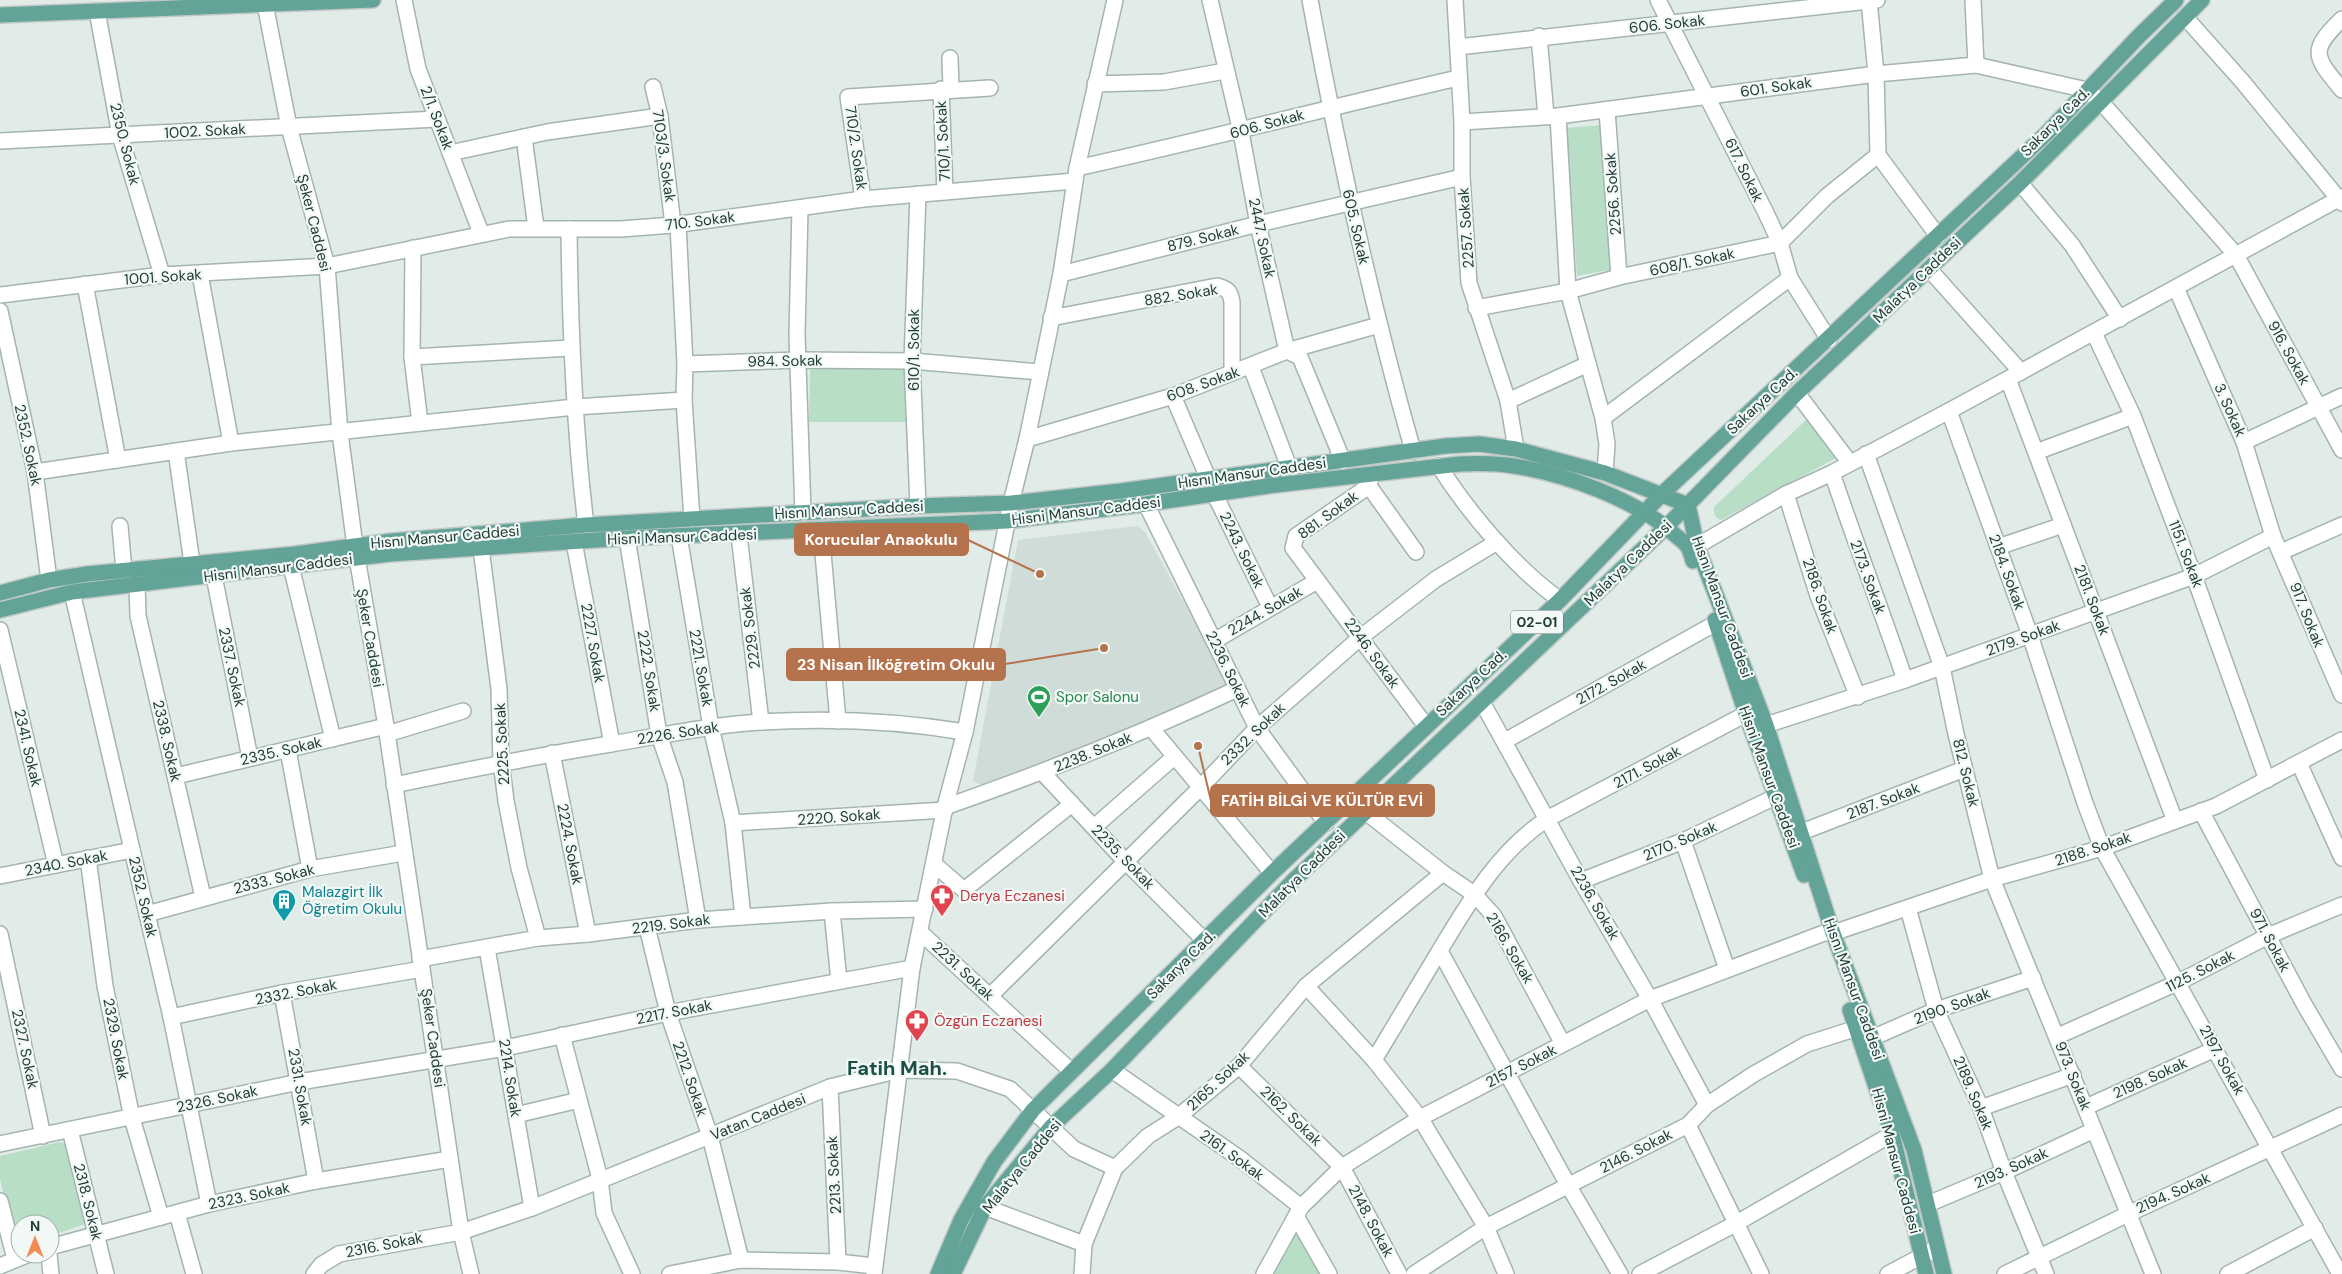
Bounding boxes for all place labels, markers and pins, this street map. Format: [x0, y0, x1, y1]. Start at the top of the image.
callout: Korucular Anaokulu [795, 524, 968, 555]
callout: 23 Nisan İlköğretim Okulu [787, 649, 1005, 680]
sports icon: Spor Salonu [1026, 684, 1052, 718]
place label: Spor Salonu [1056, 687, 1139, 707]
callout: FATİH BİLGİ VE KÜLTÜR EVİ [1211, 785, 1434, 816]
place label: Malazgirt İlk Öğretim Okulu [302, 882, 402, 919]
pharmacy icon: Derya Eczanesi [929, 883, 955, 917]
place label: Derya Eczanesi [960, 886, 1065, 906]
building icon: Malazgirt İlk Öğretim Okulu [271, 888, 297, 922]
pharmacy icon: Özgün Eczanesi [904, 1008, 930, 1042]
place label: Özgün Eczanesi [934, 1011, 1042, 1031]

